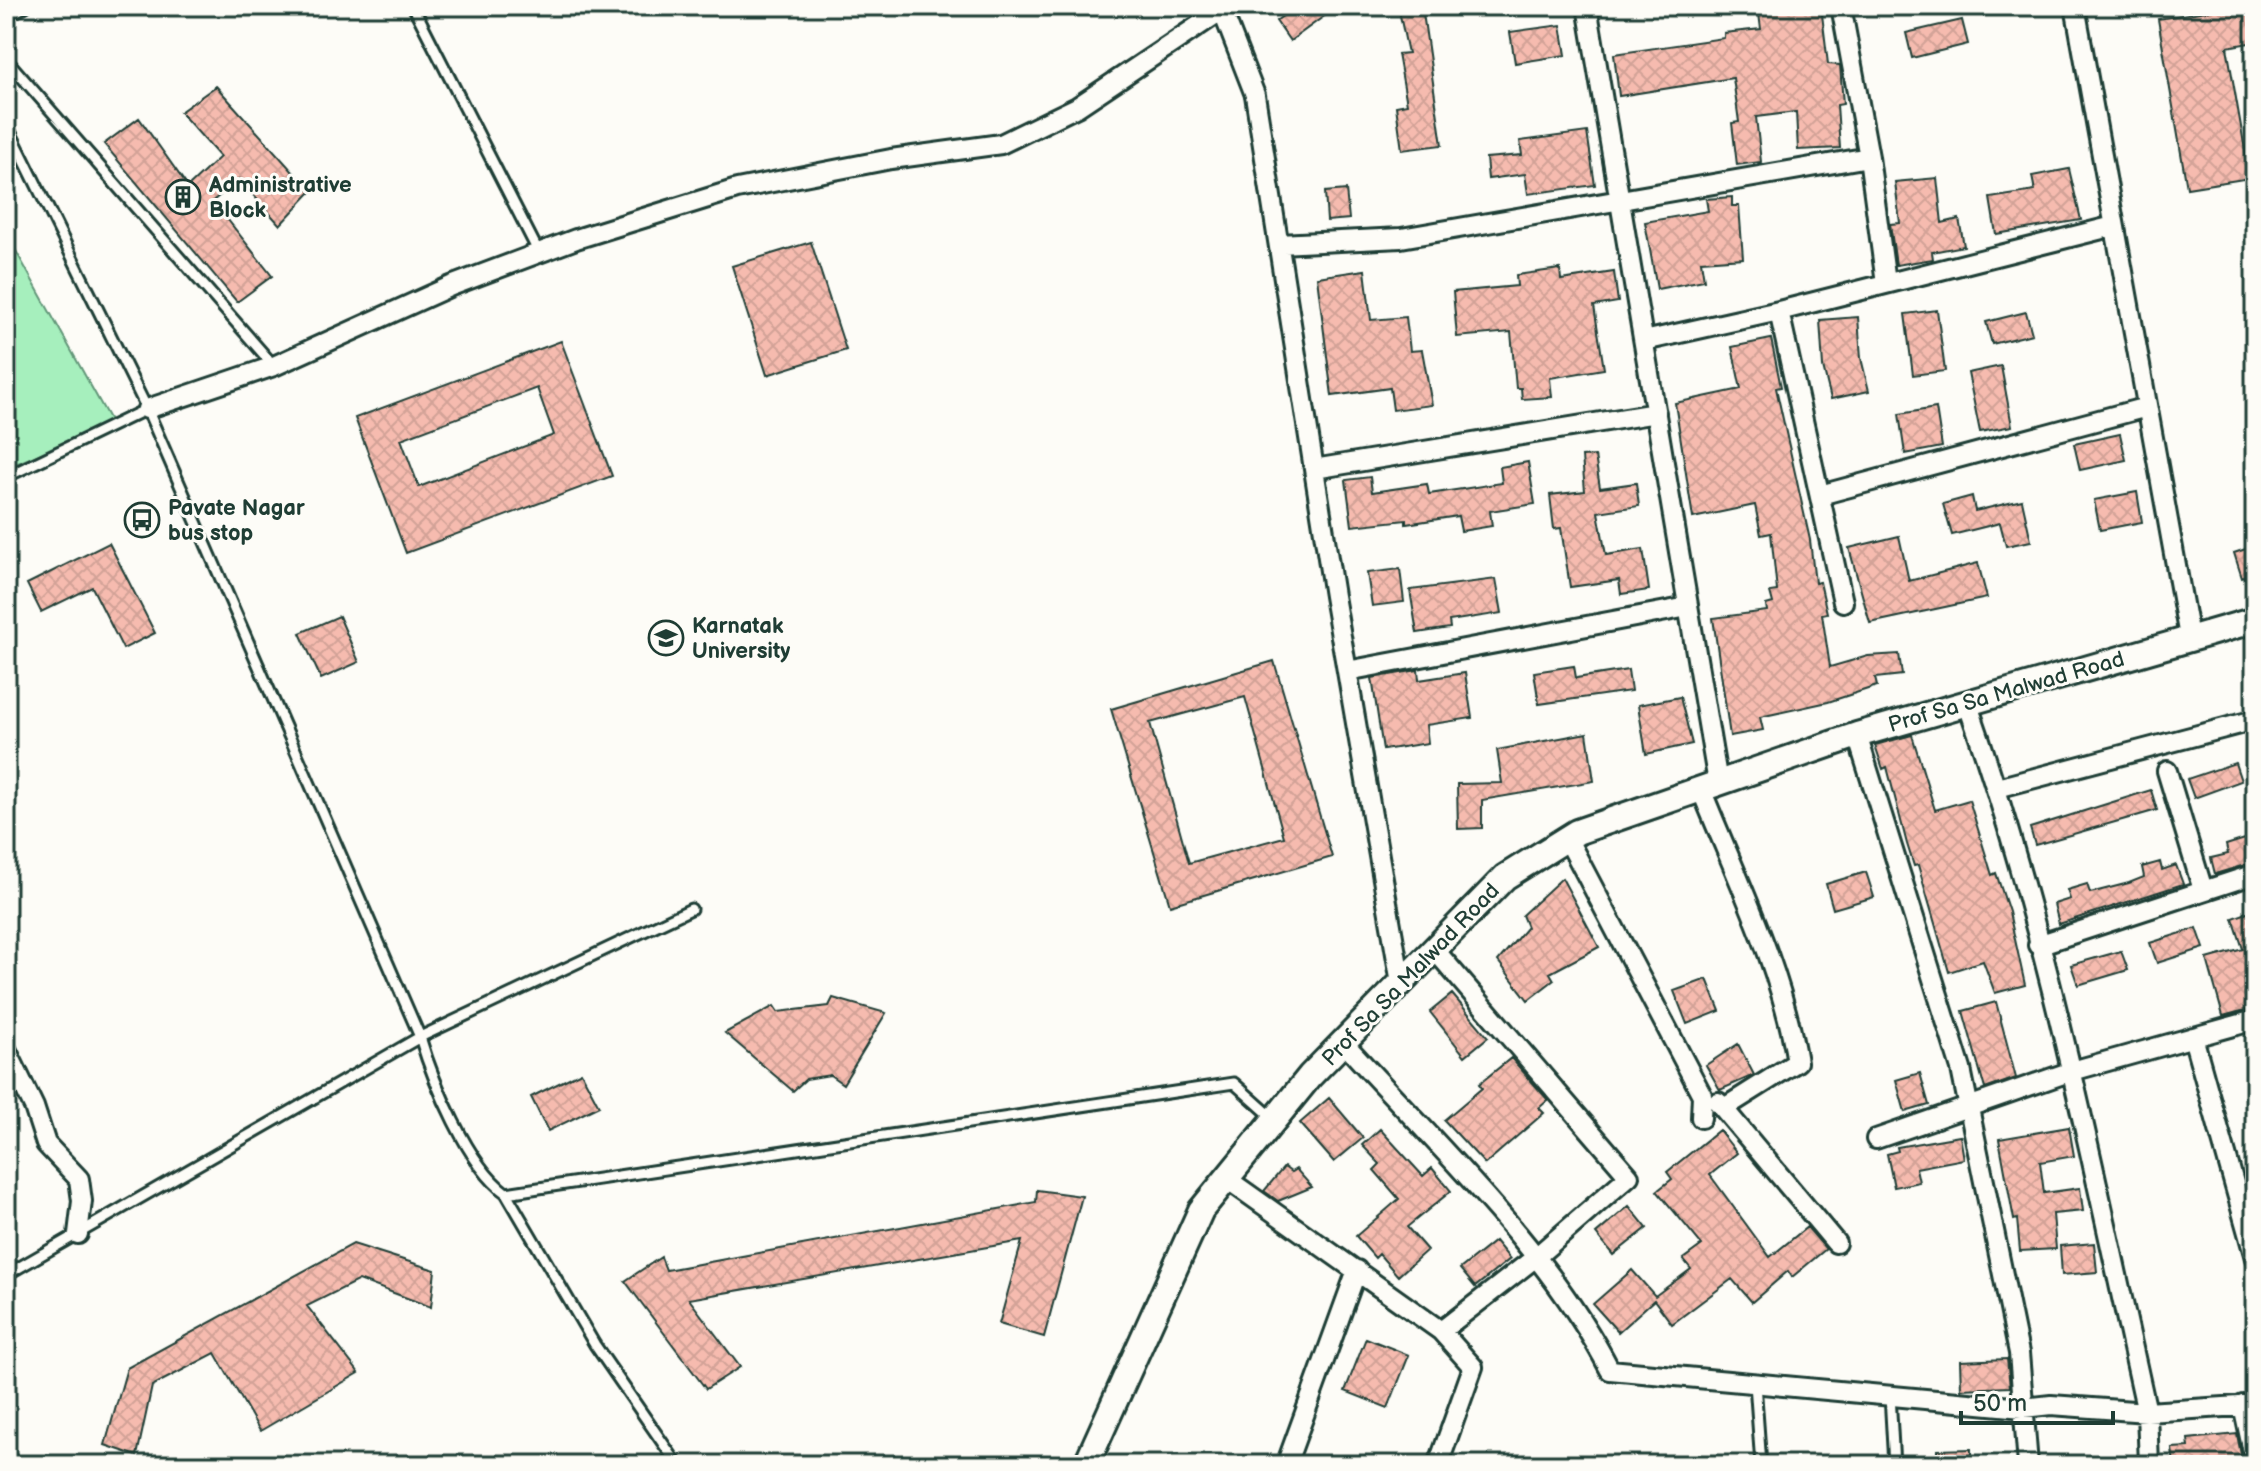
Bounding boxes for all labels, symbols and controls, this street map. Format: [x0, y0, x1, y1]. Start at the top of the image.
place label: Administrative Block [208, 172, 352, 224]
building icon: Administrative Block [164, 178, 202, 216]
place label: Pavate Nagar bus stop [168, 495, 305, 547]
bus stop icon: Pavate Nagar bus stop [123, 501, 161, 539]
place label: Karnatak University [692, 613, 790, 665]
school or university icon: Karnatak University [647, 619, 685, 657]
street label: Prof Sa Sa Malwad Road [1885, 646, 2127, 739]
street label: Prof Sa Sa Malwad Road [1317, 878, 1506, 1072]
scale bar [1961, 1375, 2113, 1425]
text: 50 m [1973, 1389, 2027, 1418]

